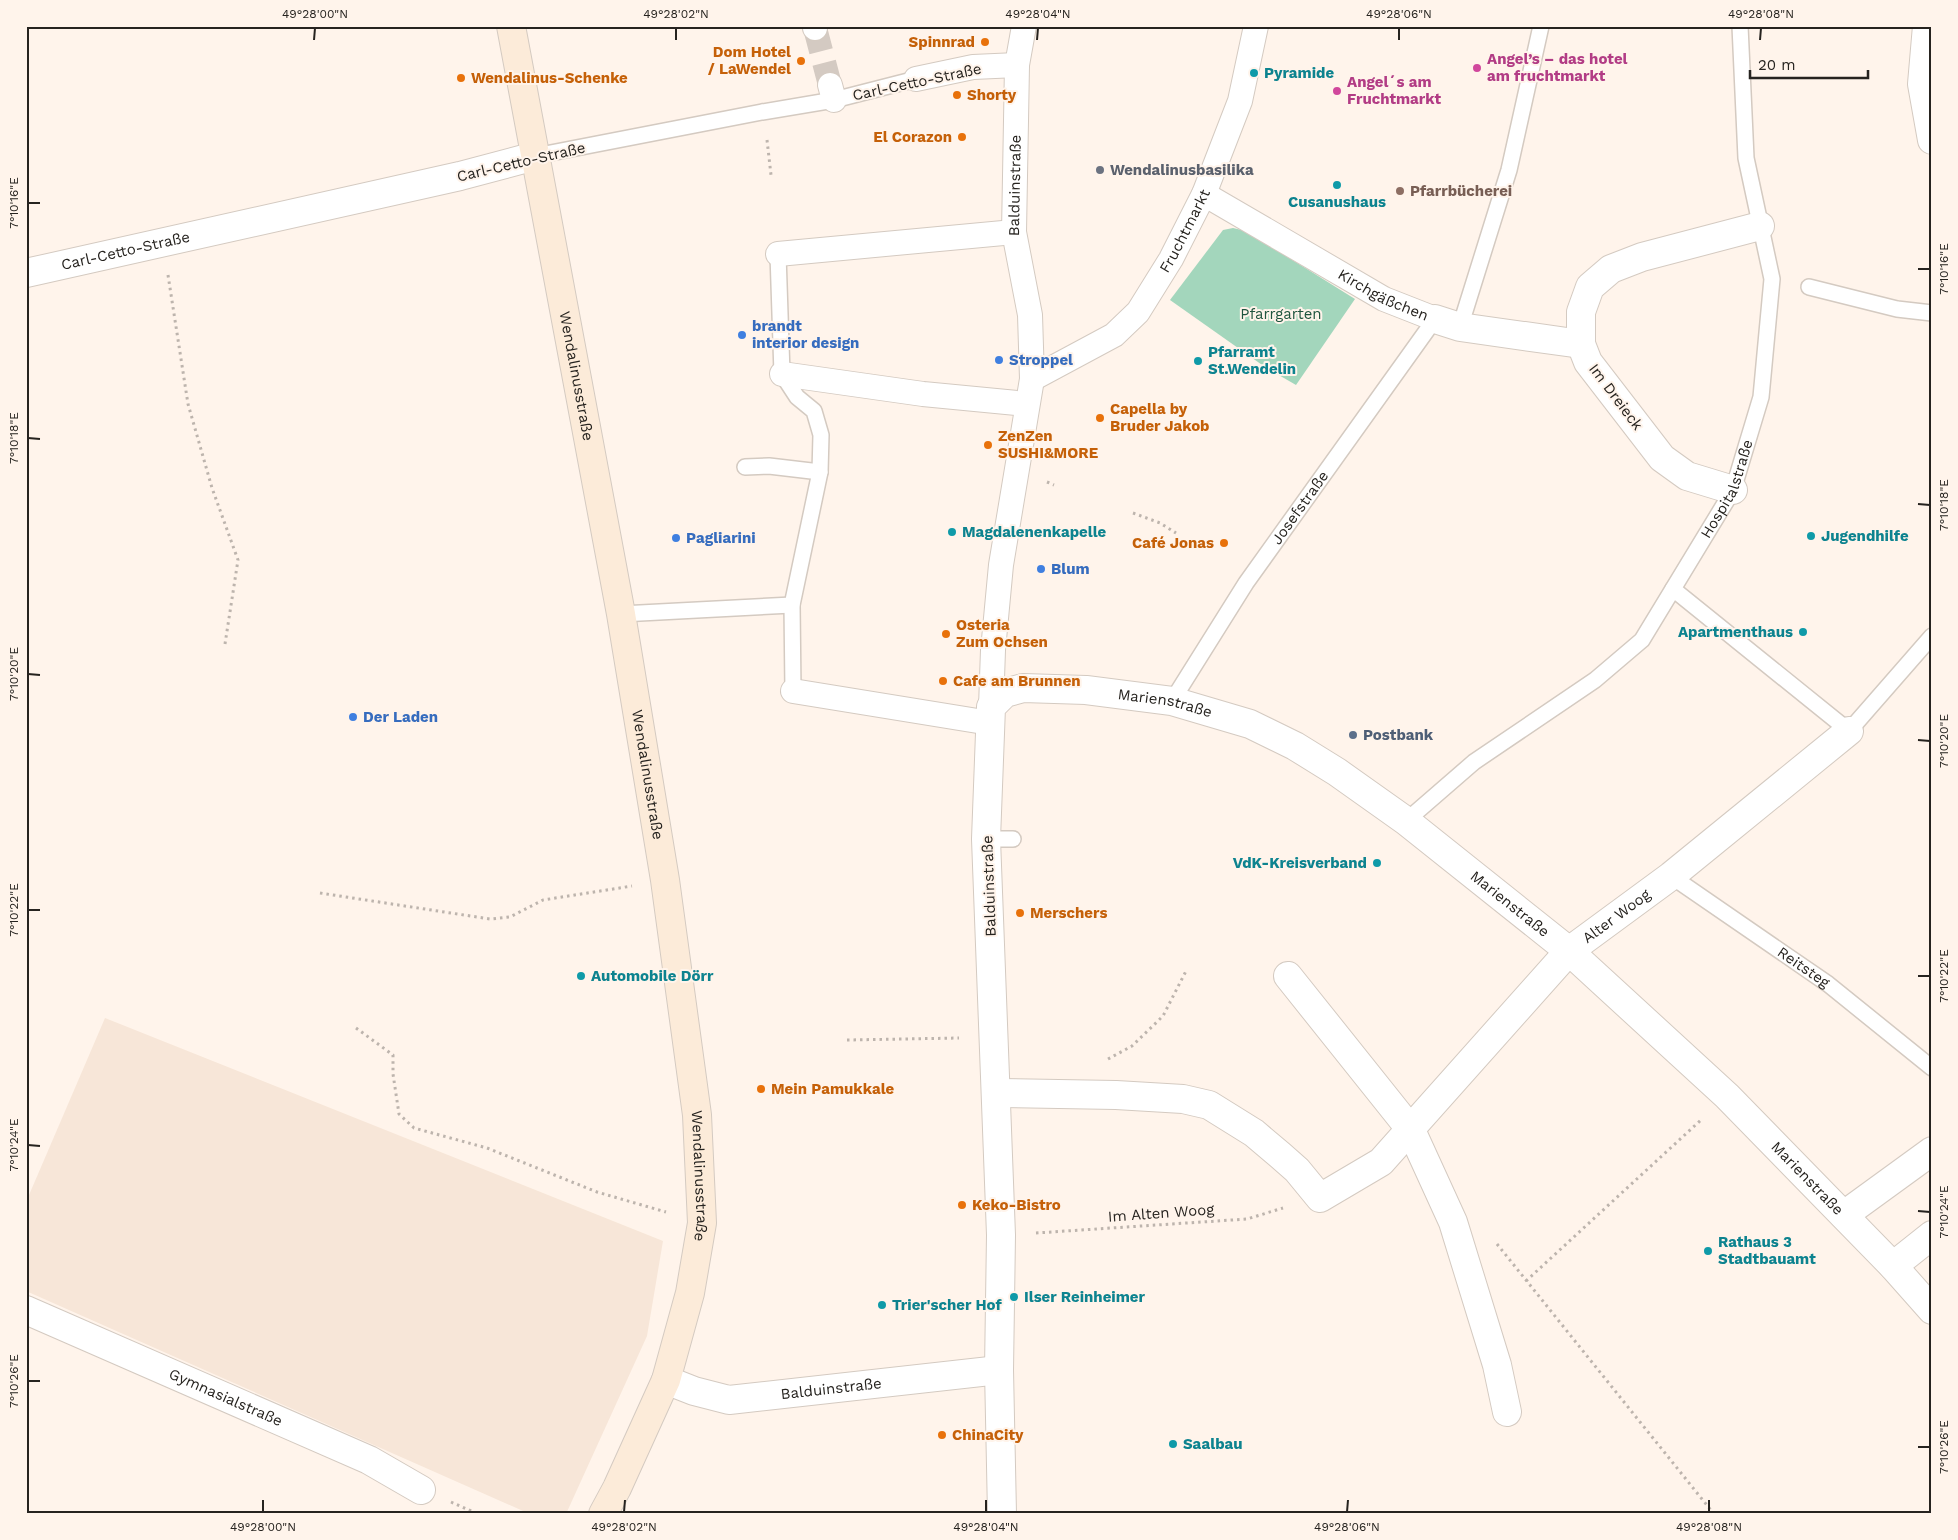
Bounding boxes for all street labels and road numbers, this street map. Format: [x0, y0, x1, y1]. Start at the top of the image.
street label: Carl-Cetto-Straße [851, 60, 983, 104]
street label: Balduinstraße [1005, 135, 1025, 236]
street label: Carl-Cetto-Straße [455, 138, 587, 186]
street label: Fruchtmarkt [1156, 186, 1214, 276]
street label: Carl-Cetto-Straße [59, 228, 192, 274]
street label: Kirchgäßchen [1335, 265, 1431, 325]
street label: Wendalinusstraße [556, 310, 597, 442]
street label: Im Dreieck [1585, 360, 1647, 434]
street label: Hospitalstraße [1697, 437, 1757, 542]
street label: Josefstraße [1268, 467, 1332, 548]
street label: Marienstraße [1117, 685, 1214, 721]
street label: Wendalinusstraße [628, 708, 667, 841]
street label: Balduinstraße [978, 835, 1000, 937]
street label: Marienstraße [1467, 867, 1553, 941]
street label: Alter Woog [1579, 885, 1654, 947]
street label: Reitsteg [1774, 943, 1833, 992]
street label: Wendalinusstraße [688, 1110, 711, 1243]
street label: Marienstraße [1767, 1138, 1847, 1219]
street label: Im Alten Woog [1107, 1200, 1215, 1226]
street label: Gymnasialstraße [166, 1365, 285, 1430]
street label: Balduinstraße [780, 1374, 883, 1403]

